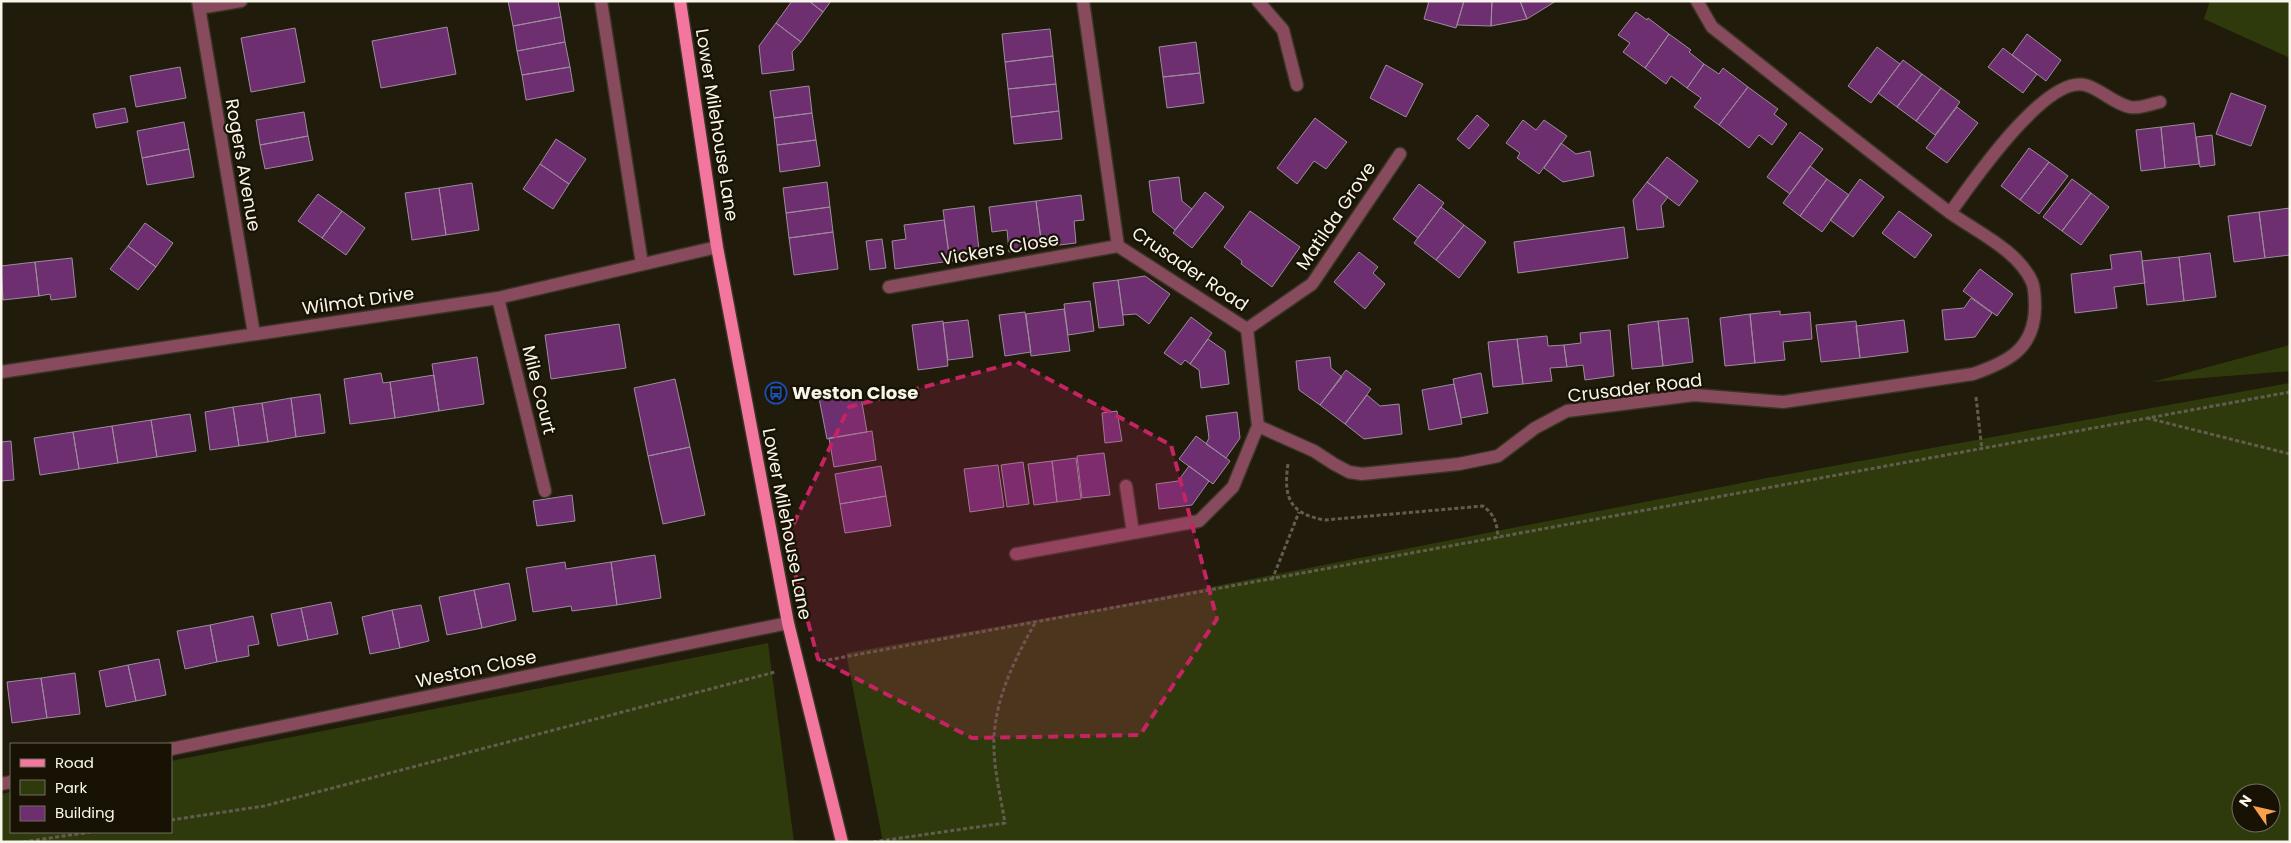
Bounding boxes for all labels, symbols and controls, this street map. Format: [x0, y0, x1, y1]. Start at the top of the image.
street label: Lower Milehouse Lane [690, 27, 745, 223]
street label: Rogers Avenue [220, 97, 267, 233]
street label: Matilda Grove [1290, 157, 1381, 275]
street label: Crusader Road [1127, 220, 1253, 317]
street label: Vickers Close [939, 226, 1061, 271]
street label: Wilmot Drive [300, 280, 416, 321]
street label: Mile Court [516, 343, 563, 437]
street label: Crusader Road [1566, 367, 1704, 408]
place label: Weston Close [792, 380, 918, 405]
bus stop icon: Weston Close [764, 381, 788, 405]
street label: Lower Milehouse Lane [757, 426, 818, 622]
street label: Weston Close [413, 644, 539, 694]
legend [10, 743, 172, 833]
text: Road [55, 752, 94, 773]
text: Park [55, 777, 87, 798]
north arrow [2231, 783, 2281, 833]
text: N [2234, 791, 2256, 811]
text: Building [55, 802, 115, 823]

